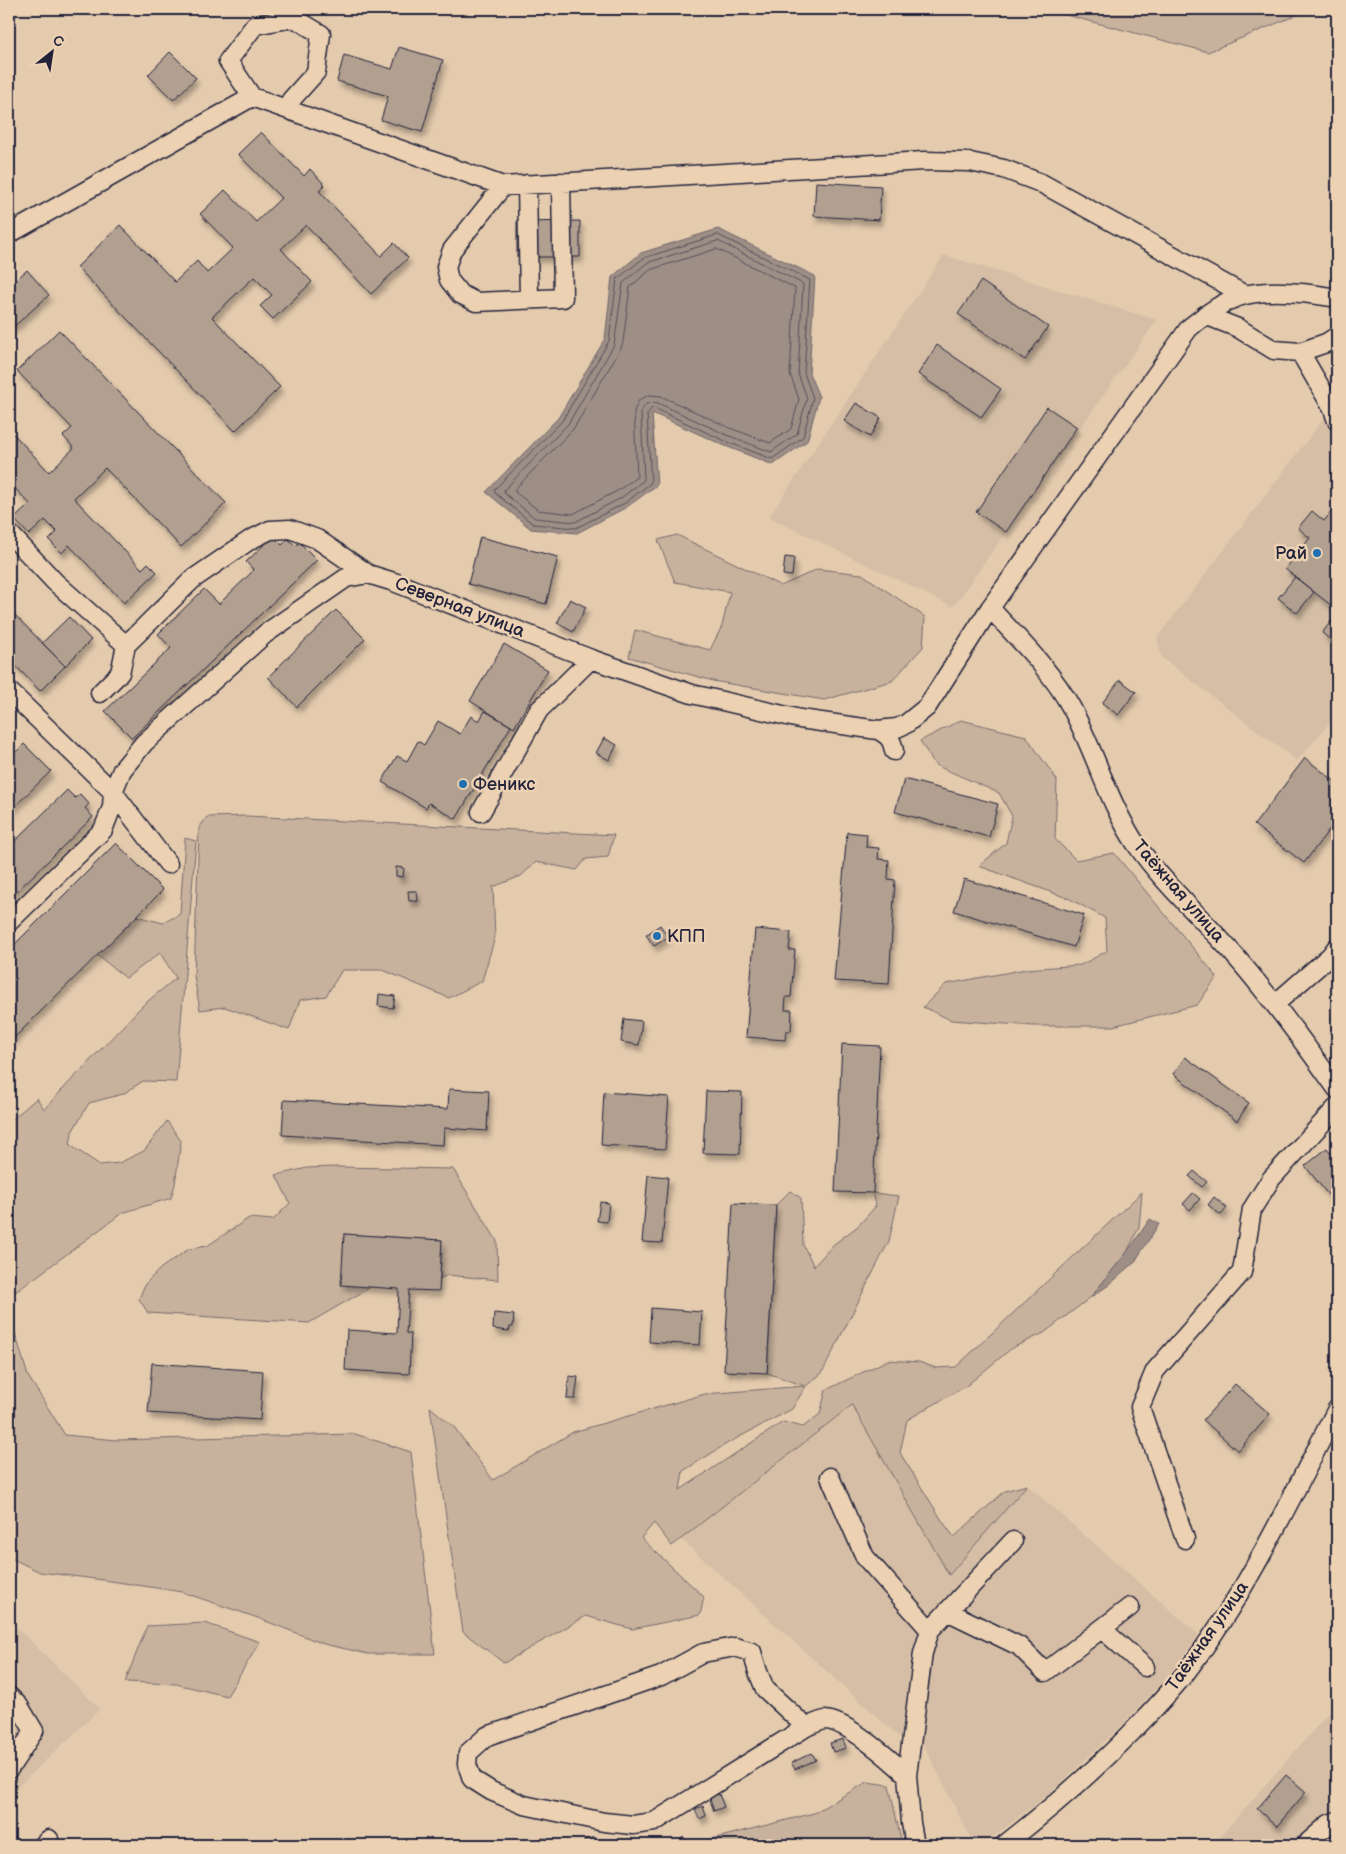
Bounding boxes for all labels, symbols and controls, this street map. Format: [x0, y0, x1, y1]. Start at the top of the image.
north arrow [28, 28, 78, 78]
text: С [50, 31, 67, 51]
place label: Рай [1275, 543, 1307, 564]
marker: Рай [1311, 547, 1323, 559]
street label: Северная улица [392, 573, 528, 642]
place label: Феникс [473, 774, 535, 795]
marker: Феникс [457, 778, 469, 790]
street label: Таёжная улица [1128, 836, 1229, 947]
place label: КПП [667, 926, 706, 947]
marker: КПП [651, 930, 663, 942]
street label: Таёжная улица [1162, 1577, 1253, 1695]

